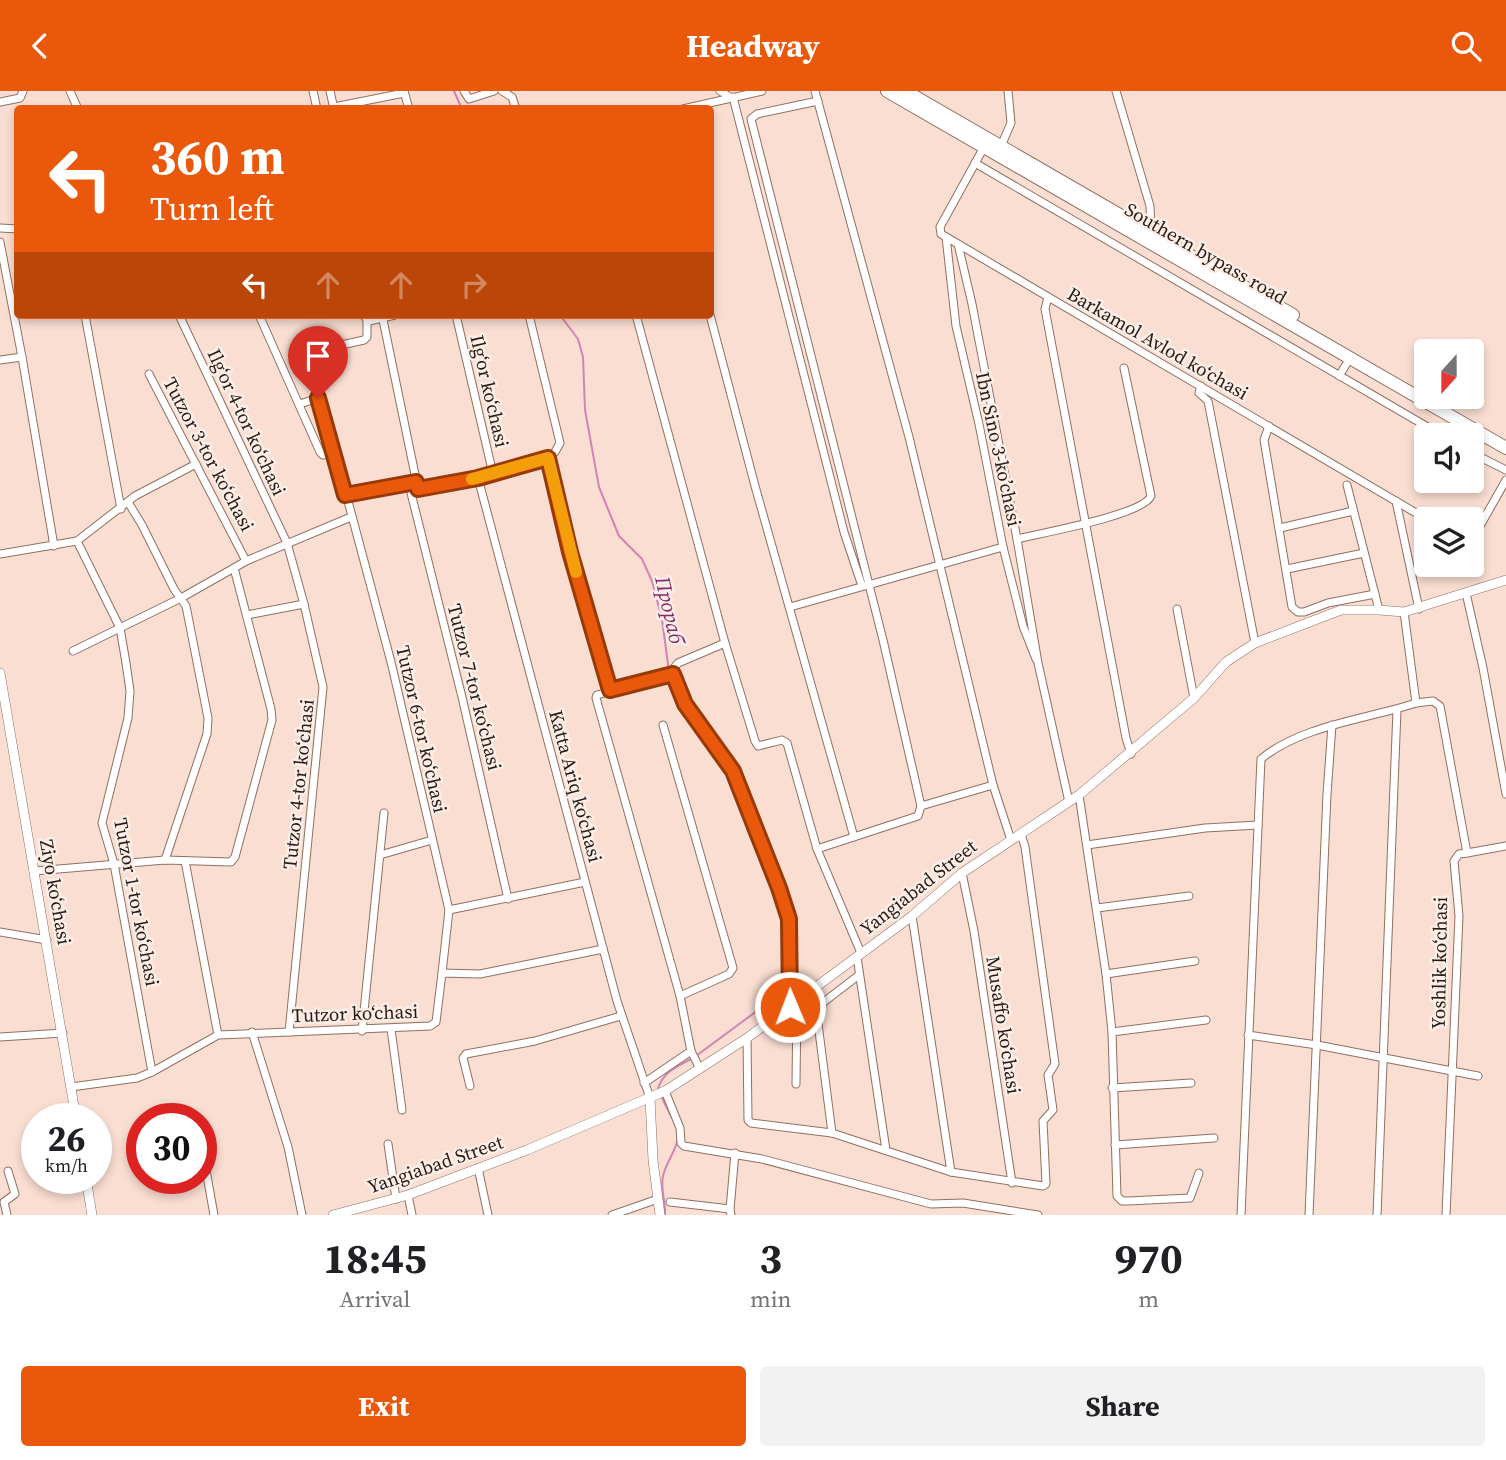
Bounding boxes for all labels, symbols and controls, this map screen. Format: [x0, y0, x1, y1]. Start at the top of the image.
text: Headway [686, 24, 820, 68]
icon: back [21, 27, 59, 65]
icon: search [1447, 27, 1485, 65]
text: 360 m [150, 123, 285, 190]
icon: left [35, 133, 126, 224]
text: Turn left [150, 187, 274, 231]
street label: Southern bypass road [1120, 196, 1292, 310]
icon: left [236, 266, 274, 304]
icon: ahead [309, 266, 347, 304]
icon: ahead [382, 266, 420, 304]
icon: right [455, 266, 493, 304]
street label: Barkamol Avlod koʻchasi [1063, 280, 1254, 406]
pin [288, 326, 348, 398]
street label: Ilgʻor koʻchasi [464, 332, 516, 450]
icon: arrive [299, 337, 337, 375]
north arrow [1414, 339, 1484, 409]
map controls [1414, 339, 1484, 577]
street label: Ilgʻor 4-tor koʻchasi [202, 344, 293, 500]
street label: Ibn Sino 3-koʼchasi [970, 369, 1028, 529]
street label: Tutzor 3-tor koʻchasi [157, 372, 261, 536]
button: sound [1414, 423, 1484, 493]
button: layers [1414, 507, 1484, 577]
water label: Прораб [648, 572, 692, 649]
street label: Tutzor 7-tor koʻchasi [442, 601, 508, 773]
street label: Tutzor 6-tor koʻchasi [390, 643, 454, 815]
street label: Tutzor 4-tor koʻchasi [276, 697, 320, 870]
street label: Katta Ariq koʻchasi [543, 707, 609, 865]
street label: Tutzor 1-tor koʻchasi [108, 816, 166, 989]
street label: Yangiabad Street [854, 833, 982, 941]
street label: Ziyo koʻchasi [34, 837, 78, 947]
street label: Yoshlik koʻchasi [1425, 896, 1453, 1030]
street label: Musaffo koʻchasi [980, 954, 1028, 1096]
position arrow [753, 970, 827, 1044]
street label: Tutzor koʻchasi [291, 998, 419, 1028]
speed limit sign: 30 [126, 1103, 217, 1194]
text: 26 [48, 1115, 85, 1163]
street label: Yangiabad Street [364, 1128, 507, 1199]
text: km/h [45, 1153, 88, 1178]
text: 18:45 [323, 1229, 427, 1287]
text: 3 [759, 1229, 782, 1287]
text: 970 [1115, 1229, 1183, 1287]
text: Arrival [339, 1283, 410, 1315]
text: min [750, 1283, 791, 1315]
text: m [1138, 1283, 1159, 1315]
button: Exit [21, 1366, 746, 1446]
button: Share [760, 1366, 1485, 1446]

